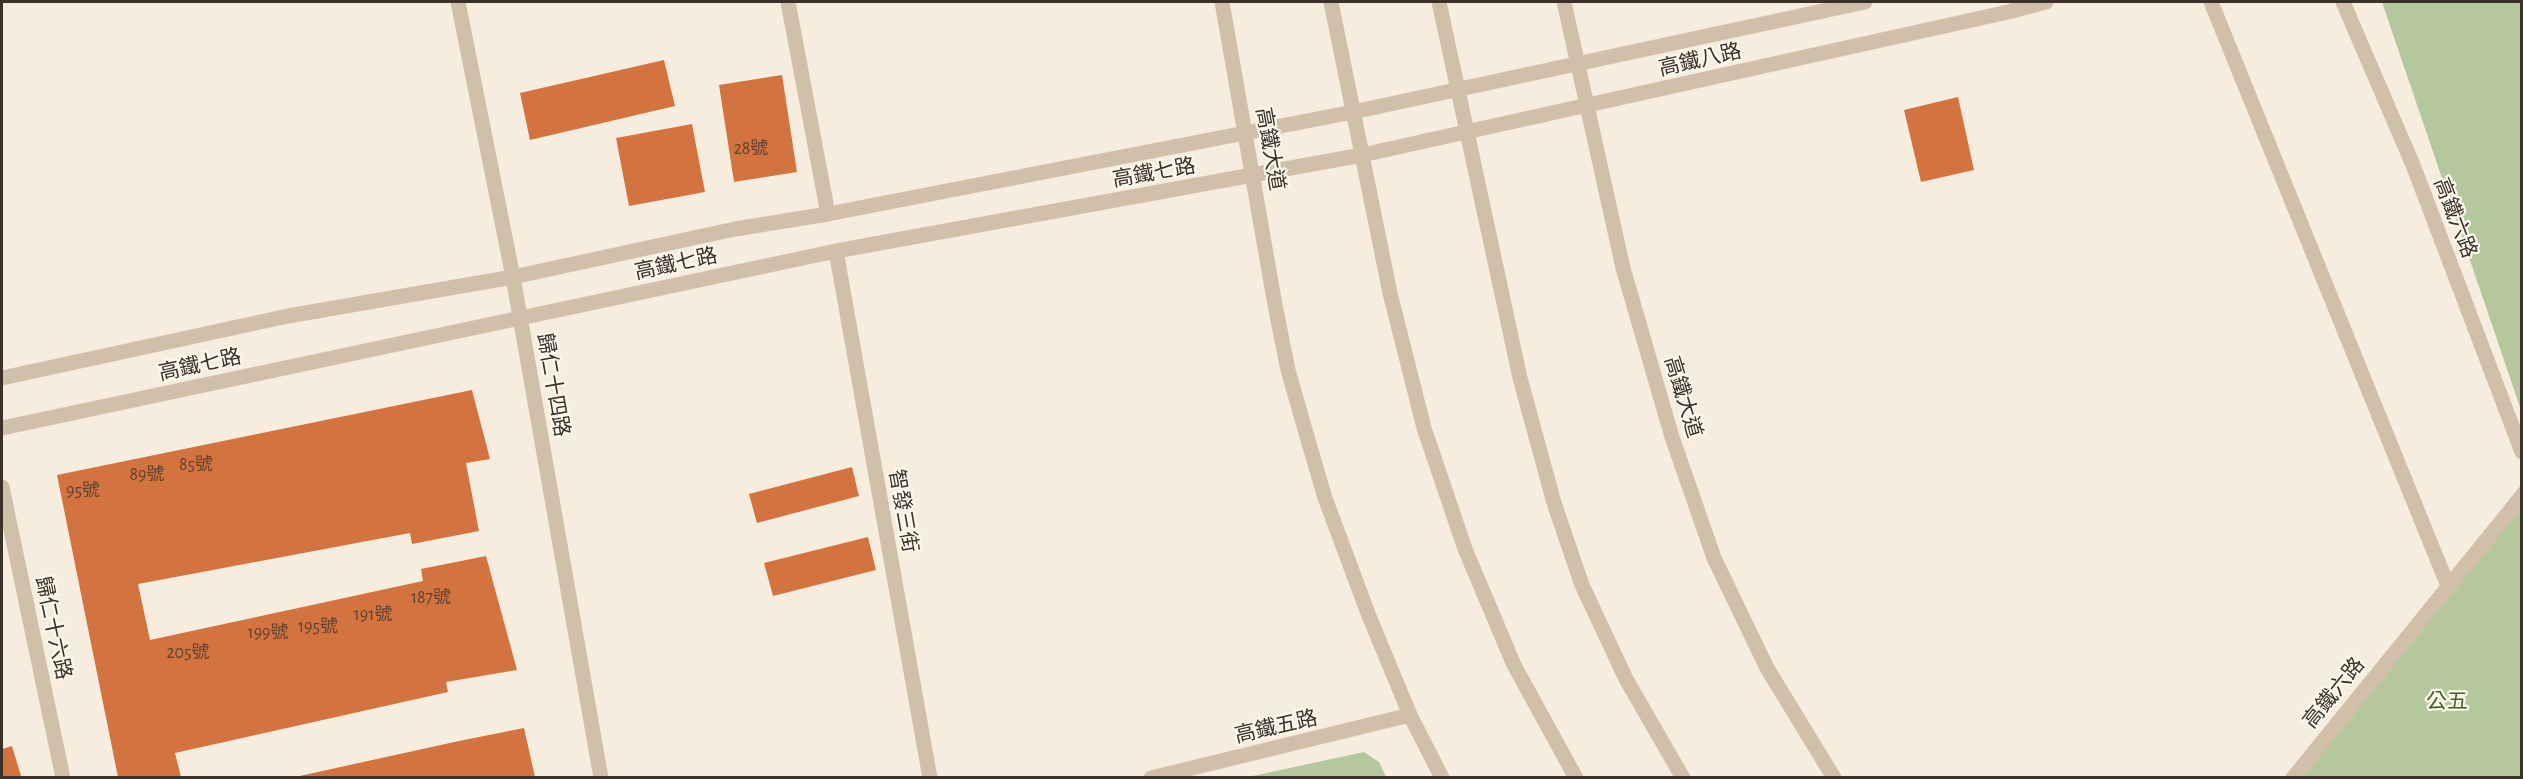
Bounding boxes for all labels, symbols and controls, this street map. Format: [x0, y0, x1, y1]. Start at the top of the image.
street label: 高鐵八路 [1656, 38, 1744, 82]
street label: 高鐵大道 [1250, 105, 1290, 193]
house number: 28號 [734, 138, 768, 160]
street label: 高鐵七路 [1110, 153, 1198, 193]
street label: 高鐵六路 [2428, 174, 2482, 262]
street label: 高鐵七路 [632, 243, 720, 285]
street label: 歸仁十四路 [531, 331, 575, 439]
street label: 高鐵七路 [156, 344, 244, 386]
street label: 高鐵大道 [1659, 353, 1707, 441]
house number: 85號 [179, 454, 213, 476]
house number: 89號 [130, 464, 164, 486]
street label: 智發三街 [883, 467, 923, 555]
house number: 95號 [66, 480, 100, 502]
street label: 歸仁十六路 [30, 574, 76, 682]
house number: 187號 [411, 587, 451, 609]
house number: 191號 [354, 604, 392, 626]
house number: 195號 [298, 616, 338, 638]
house number: 199號 [247, 622, 289, 644]
house number: 205號 [166, 642, 210, 664]
street label: 高鐵六路 [2298, 652, 2370, 734]
park label: 公五 [2426, 689, 2468, 715]
street label: 高鐵五路 [1232, 705, 1320, 749]

